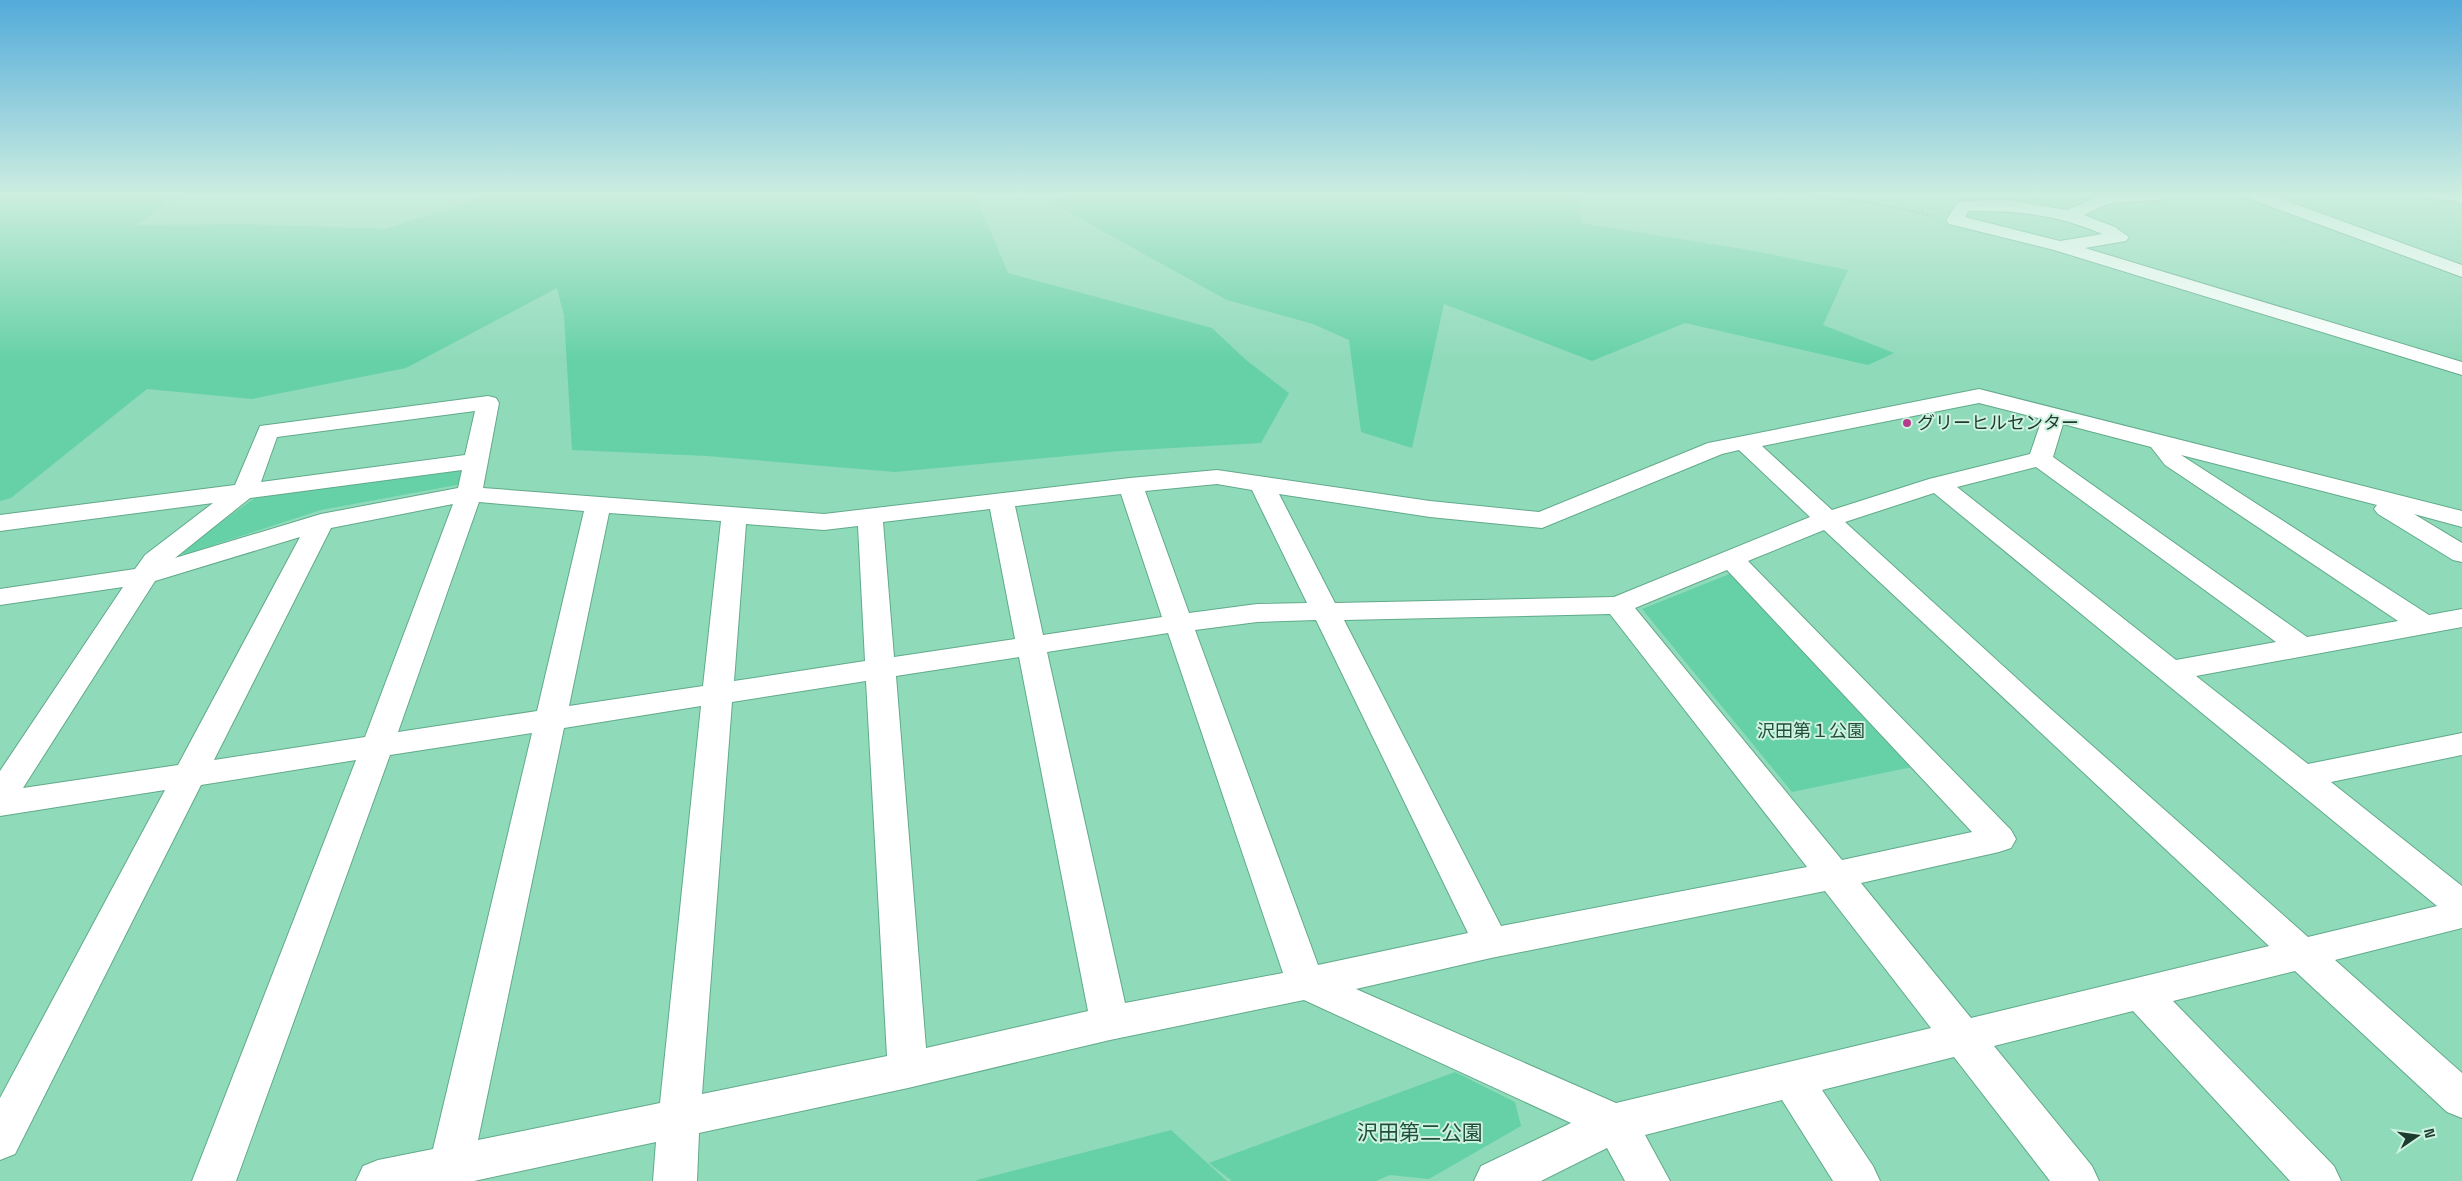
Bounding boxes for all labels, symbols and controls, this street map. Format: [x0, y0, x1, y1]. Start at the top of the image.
place label: グリーヒルセンター [1917, 411, 2079, 434]
marker: グリーヒルセンター [1901, 417, 1913, 429]
park label: 沢田第１公園 [1757, 719, 1865, 742]
north arrow [2392, 1111, 2442, 1161]
park label: 沢田第二公園 [1357, 1119, 1483, 1146]
text: N [2420, 1126, 2439, 1140]

